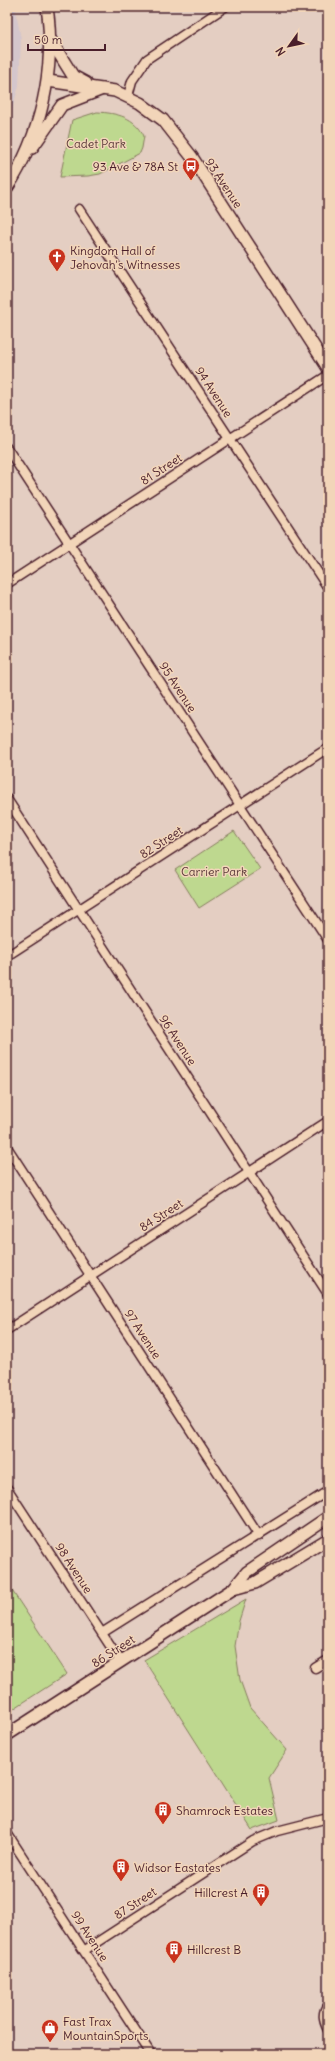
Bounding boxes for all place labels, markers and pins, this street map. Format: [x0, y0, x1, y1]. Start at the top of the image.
bus stop icon: 93 Ave & 78A St [181, 156, 201, 181]
place label: 93 Ave & 78A St [93, 159, 178, 174]
place label: Kingdom Hall of Jehovah's Witnesses [70, 243, 180, 272]
church icon: Kingdom Hall of Jehovah's Witnesses [47, 247, 67, 272]
building icon: Shamrock Estates [153, 1800, 173, 1825]
place label: Shamrock Estates [176, 1803, 273, 1818]
building icon: Widsor Eastates [111, 1857, 131, 1882]
place label: Widsor Eastates [134, 1860, 221, 1875]
building icon: Hillcrest A [251, 1882, 271, 1907]
place label: Hillcrest A [194, 1885, 248, 1900]
building icon: Hillcrest B [164, 1939, 184, 1964]
place label: Hillcrest B [187, 1942, 241, 1957]
place label: Fast Trax MountainSports [63, 2014, 148, 2043]
shop icon: Fast Trax MountainSports [40, 2018, 60, 2043]

